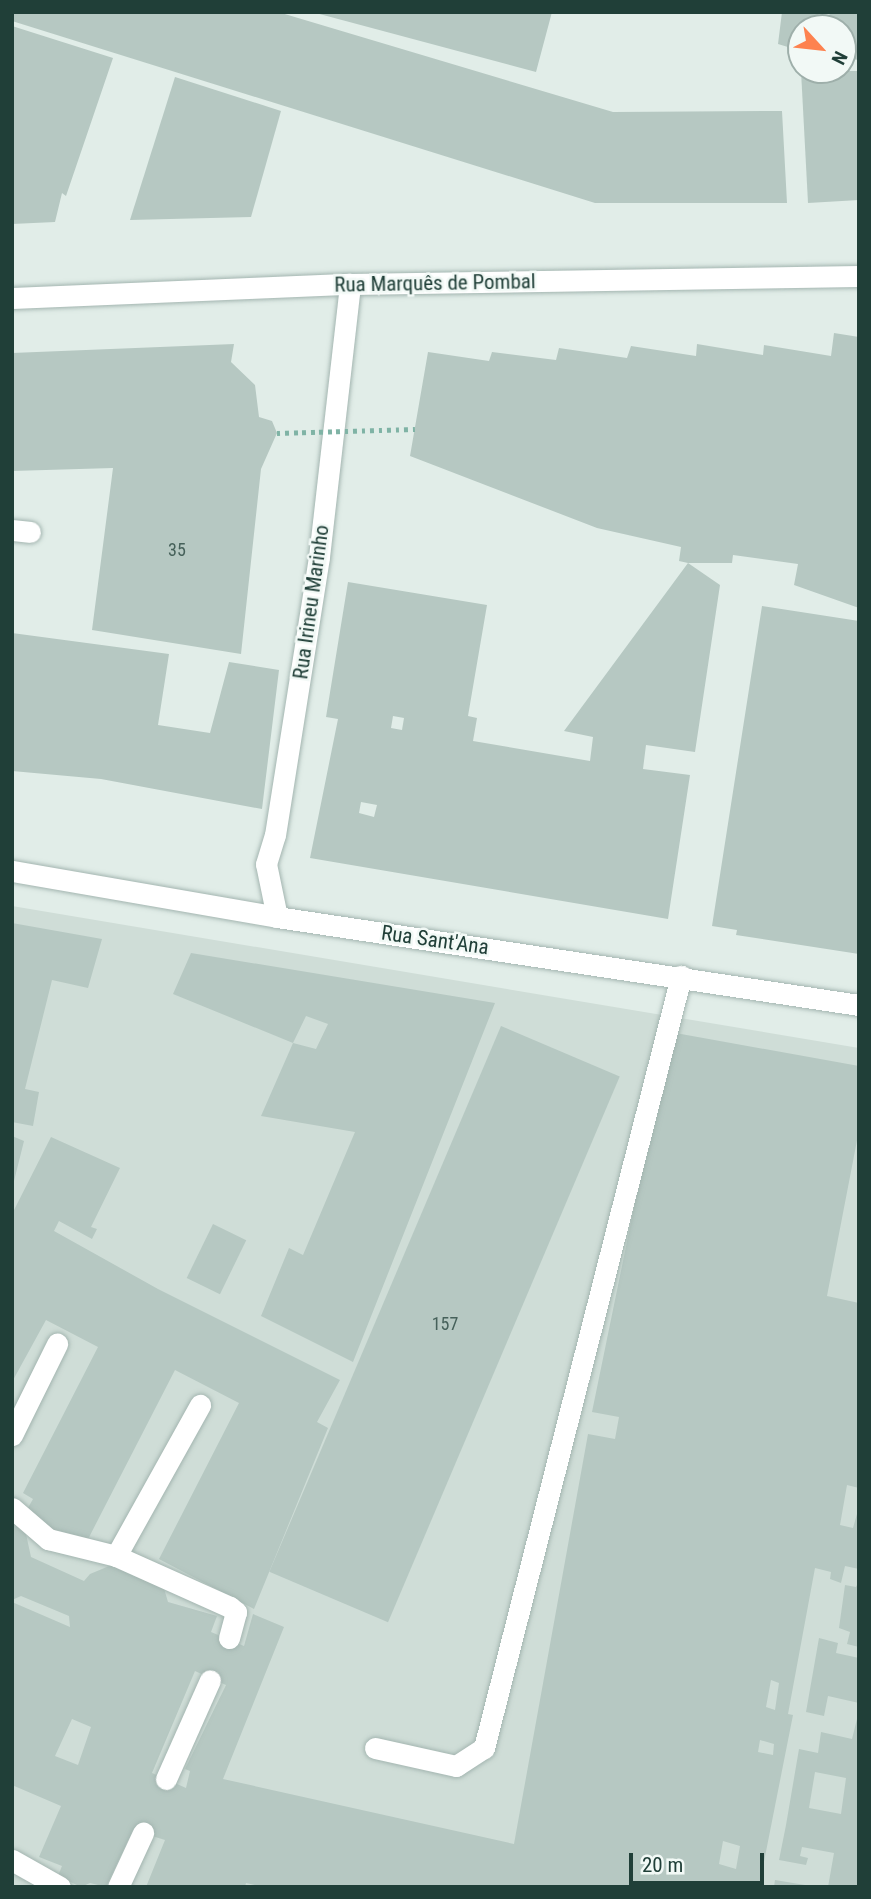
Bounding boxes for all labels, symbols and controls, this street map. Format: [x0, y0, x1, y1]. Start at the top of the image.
north arrow [787, 14, 857, 84]
text: N [826, 47, 852, 68]
street label: Rua Marquês de Pombal [334, 269, 536, 297]
street label: Rua Irineu Marinho [288, 523, 334, 681]
house number: 35 [168, 539, 186, 561]
street label: Rua Sant'Ana [380, 920, 490, 960]
house number: 157 [432, 1313, 458, 1335]
scale bar [633, 1840, 768, 1884]
text: 20 m [642, 1853, 683, 1877]

